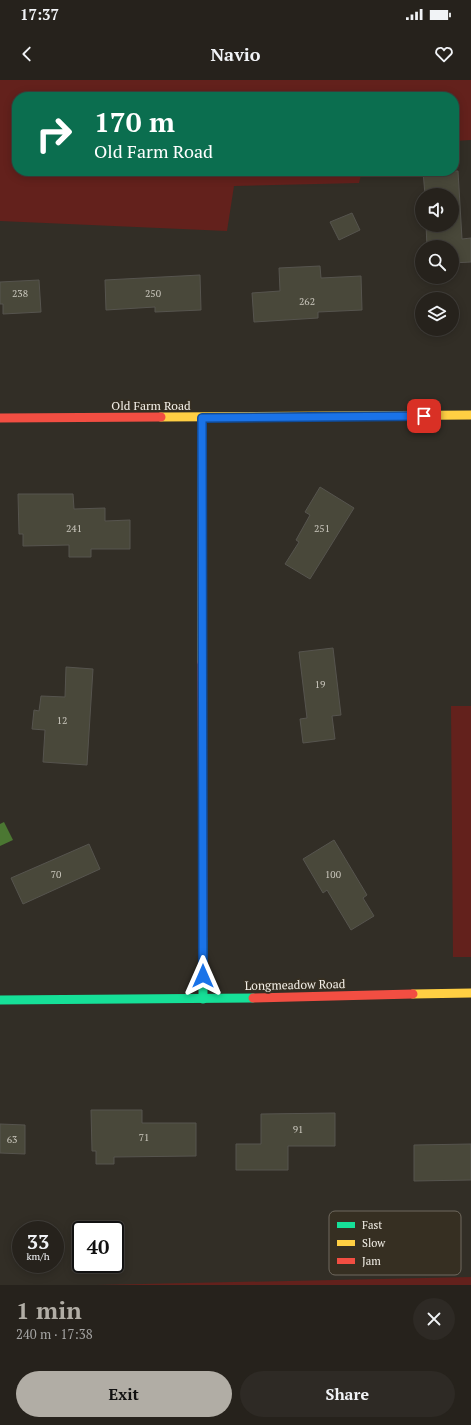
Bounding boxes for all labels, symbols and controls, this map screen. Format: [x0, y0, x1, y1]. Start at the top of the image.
text: 17:37 [20, 4, 59, 24]
text: Navio [210, 42, 261, 66]
icon: back [16, 43, 38, 65]
icon: heart [433, 43, 455, 65]
text: 170 m [94, 103, 175, 140]
icon: right [28, 108, 80, 160]
text: Old Farm Road [94, 139, 213, 163]
map controls [415, 188, 459, 336]
button: sound [415, 188, 459, 232]
button: search [415, 240, 459, 284]
house number: 238 [12, 287, 28, 300]
house number: 250 [145, 287, 161, 300]
button: layers [415, 292, 459, 336]
house number: 262 [299, 295, 315, 308]
street label: Old Farm Road [111, 398, 191, 413]
pin [407, 399, 441, 433]
icon: arrive [413, 405, 435, 427]
house number: 241 [66, 522, 82, 535]
house number: 251 [314, 522, 330, 535]
house number: 19 [315, 678, 325, 691]
house number: 12 [57, 714, 67, 727]
house number: 70 [51, 868, 61, 881]
house number: 100 [325, 868, 341, 881]
position arrow [182, 955, 224, 997]
street label: Longmeadow Road [245, 976, 346, 993]
house number: 91 [293, 1123, 303, 1136]
house number: 71 [139, 1131, 149, 1144]
house number: 63 [7, 1133, 17, 1146]
legend [329, 1211, 461, 1275]
text: Fast [362, 1218, 382, 1232]
speed limit sign: 40 [72, 1221, 124, 1273]
text: 33 [27, 1228, 49, 1255]
text: Slow [362, 1236, 386, 1250]
text: km/h [26, 1250, 50, 1263]
text: Jam [362, 1254, 381, 1268]
text: 1 min [16, 1294, 82, 1326]
button: close [413, 1298, 455, 1340]
text: 240 m · 17:38 [16, 1325, 93, 1343]
button: Exit [16, 1371, 232, 1417]
button: Share [240, 1371, 455, 1417]

